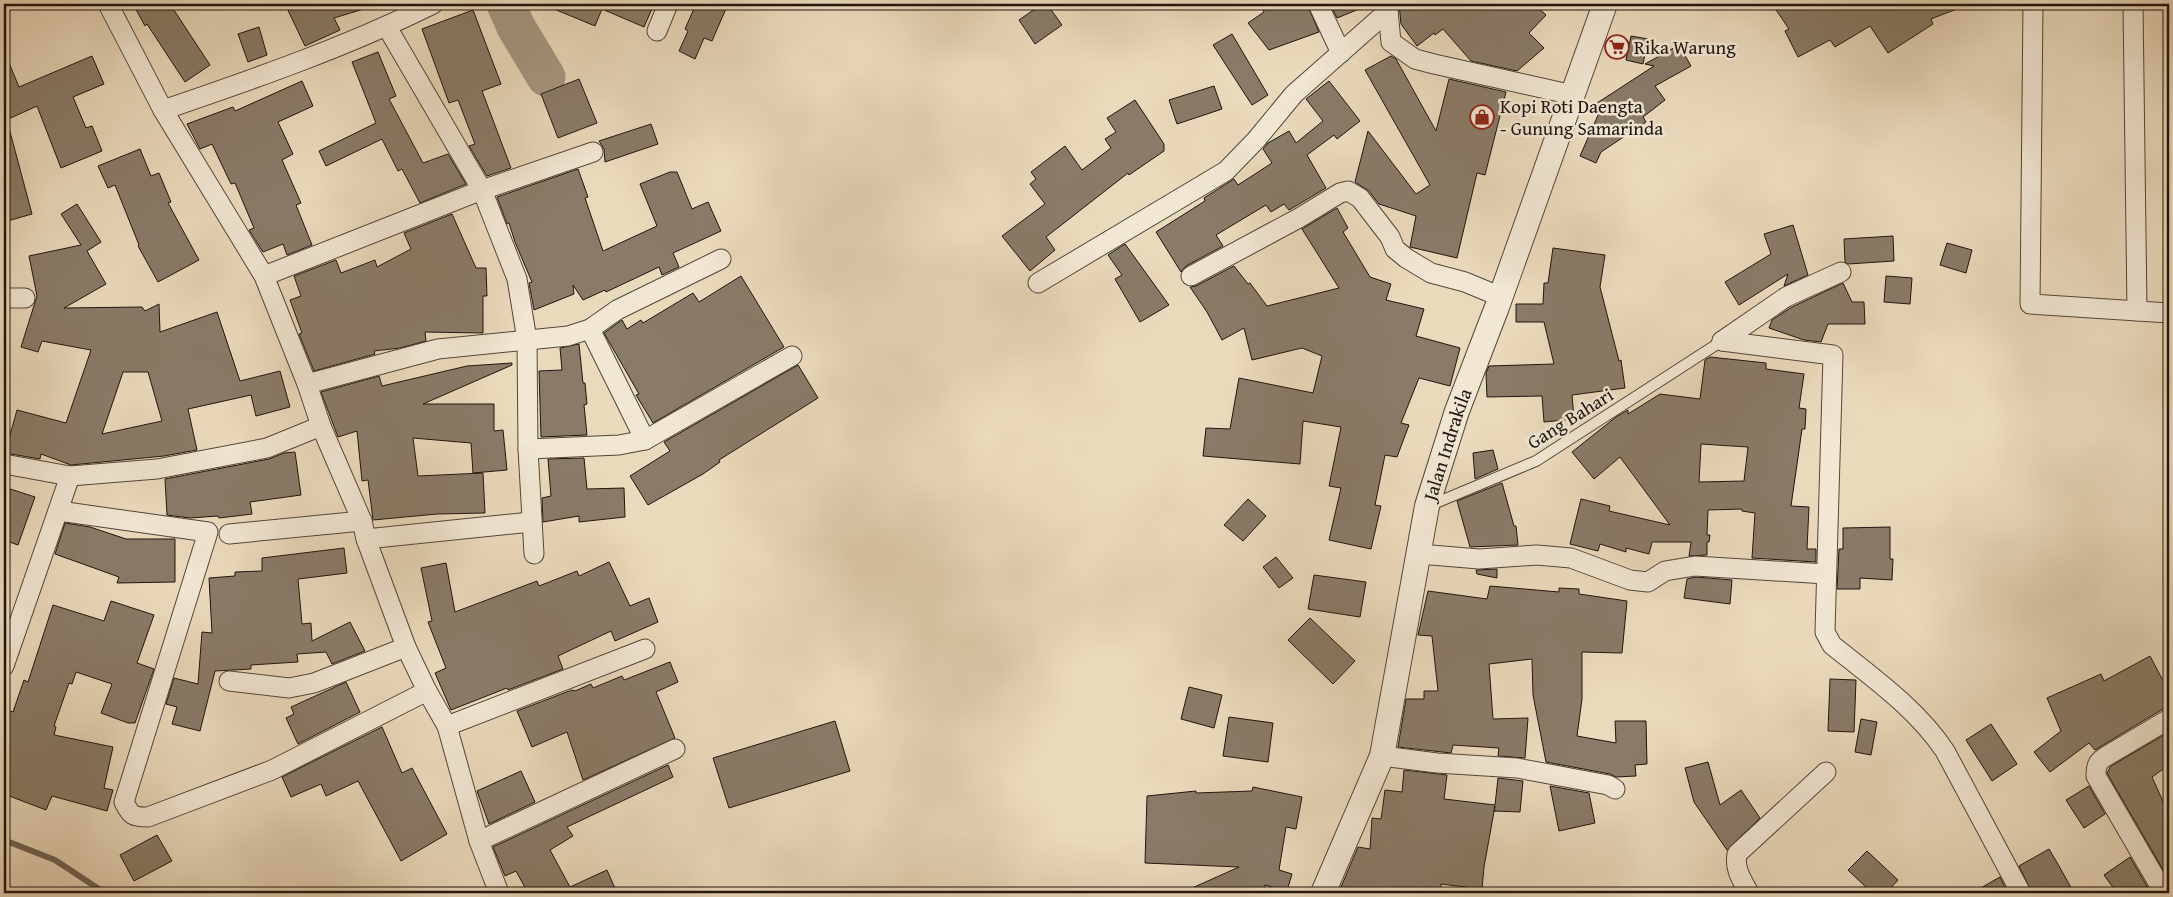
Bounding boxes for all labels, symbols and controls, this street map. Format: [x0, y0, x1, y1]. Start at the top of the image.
place label: Rika Warung [1634, 33, 1736, 61]
supermarket icon: Rika Warung [1604, 34, 1630, 60]
place label: Kopi Roti Daengta - Gunung Samarinda [1500, 92, 1663, 142]
shop icon: Kopi Roti Daengta - Gunung Samarinda [1469, 104, 1495, 130]
street label: Gang Bahari [1521, 380, 1619, 456]
street label: Jalan Indrakila [1415, 384, 1479, 506]

